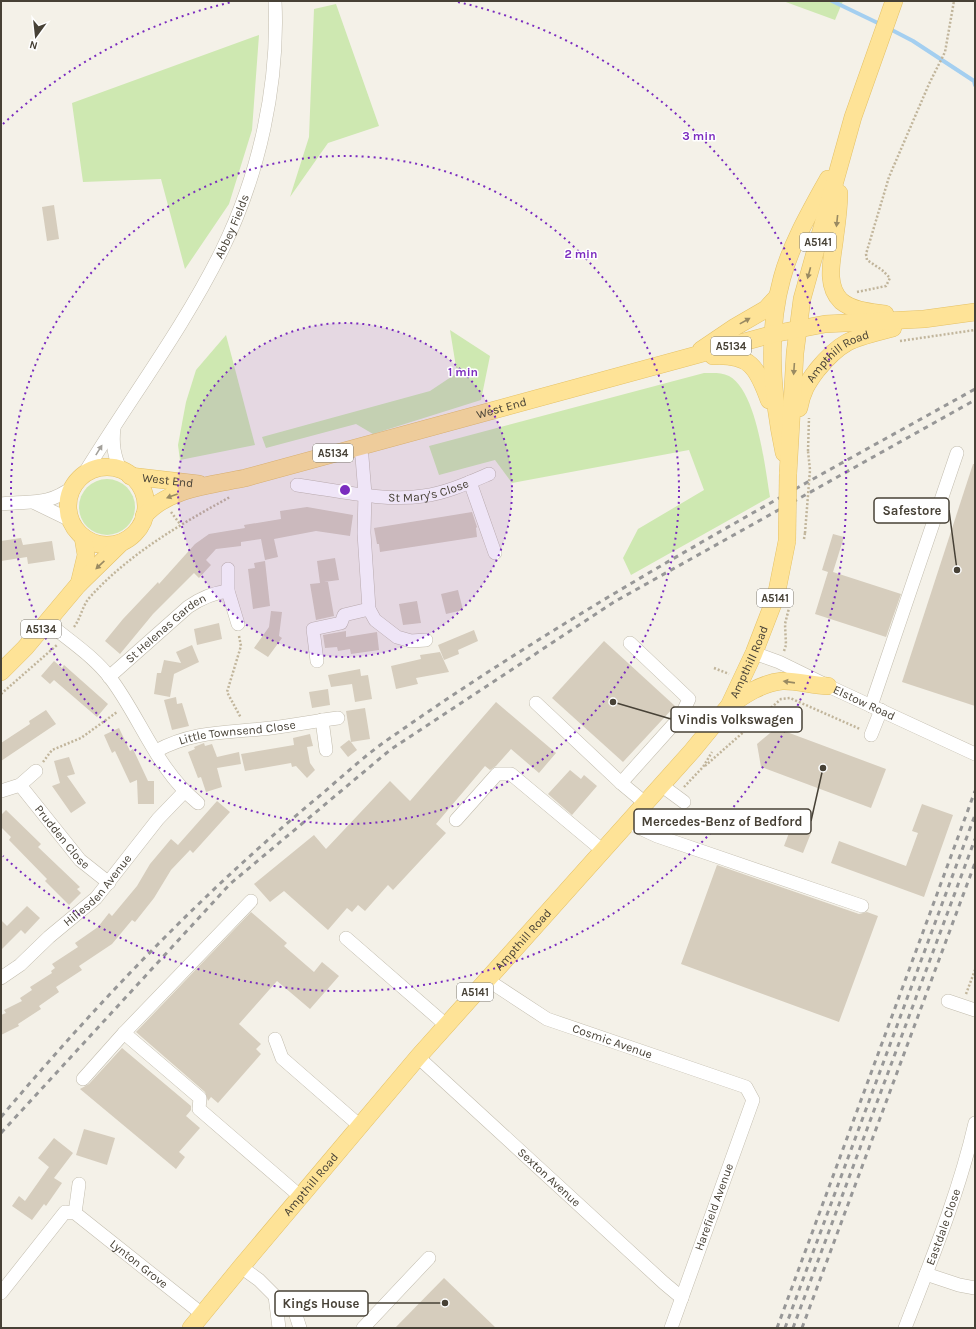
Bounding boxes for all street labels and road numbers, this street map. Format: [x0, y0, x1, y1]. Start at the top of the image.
street label: Abbey Fields [212, 192, 252, 261]
road number: A5141 [800, 233, 836, 251]
street label: Ampthill Road [803, 328, 871, 385]
road number: A5134 [711, 337, 751, 355]
street label: West End [475, 395, 528, 422]
road number: A5134 [313, 444, 353, 462]
street label: West End [141, 470, 194, 490]
street label: St Mary's Close [388, 476, 471, 505]
road number: A5141 [757, 589, 793, 607]
street label: St Helenas Garden [123, 591, 208, 666]
road number: A5134 [21, 620, 61, 638]
street label: Ampthill Road [727, 624, 771, 700]
street label: Elstow Road [831, 682, 897, 723]
street label: Little Townsend Close [177, 718, 297, 748]
street label: Prudden Close [32, 802, 92, 872]
street label: Hillesden Avenue [61, 852, 135, 929]
street label: Ampthill Road [492, 906, 554, 973]
road number: A5141 [457, 983, 493, 1001]
street label: Cosmic Avenue [571, 1021, 654, 1061]
street label: Sexton Avenue [515, 1145, 583, 1210]
street label: Ampthill Road [280, 1150, 341, 1219]
street label: Harefield Avenue [692, 1161, 736, 1253]
street label: Eastdale Close [923, 1187, 963, 1267]
street label: Lynton Grove [107, 1237, 171, 1291]

